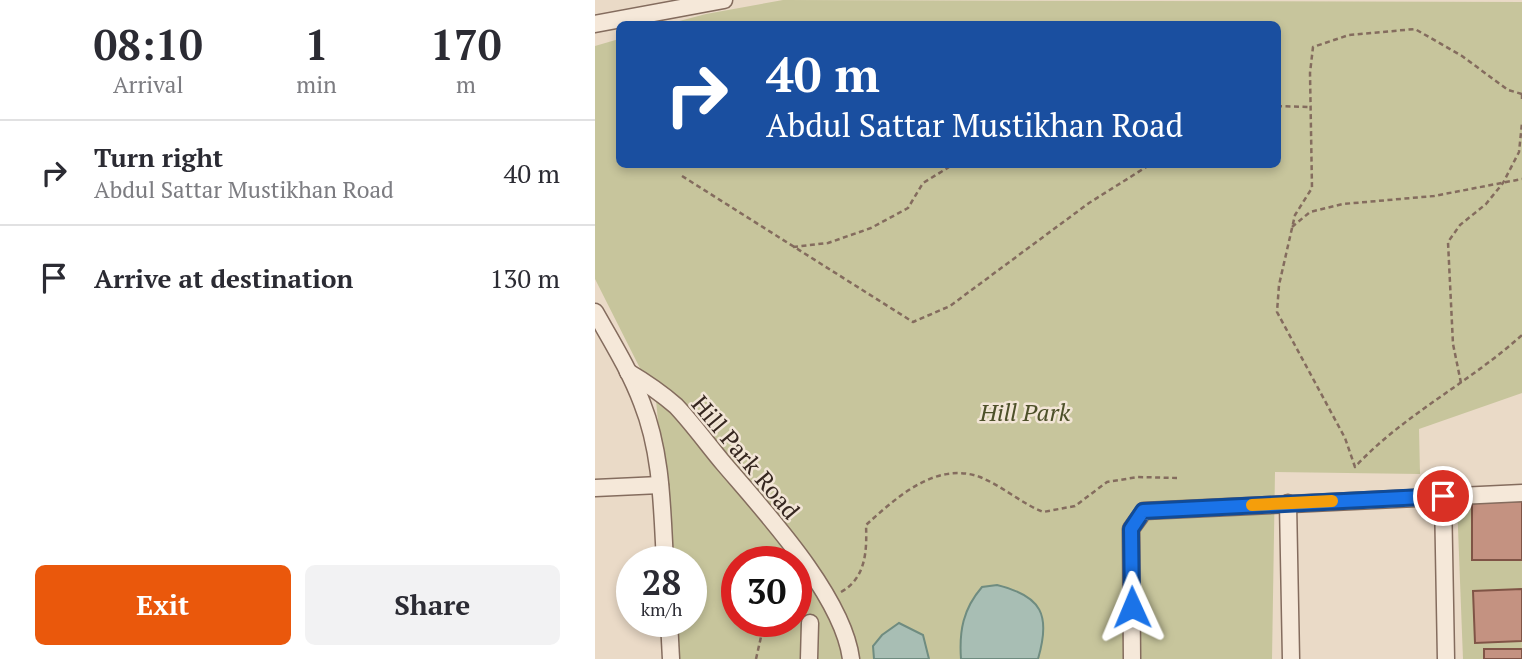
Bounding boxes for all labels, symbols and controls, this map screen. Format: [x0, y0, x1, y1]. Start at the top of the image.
text: 08:10 [94, 16, 203, 72]
text: 1 [305, 16, 328, 72]
text: 170 [430, 16, 501, 72]
text: 40 m [766, 41, 880, 106]
icon: right [651, 49, 742, 140]
text: Arrival [113, 69, 183, 100]
text: min [296, 69, 337, 100]
text: m [456, 69, 476, 100]
text: Abdul Sattar Mustikhan Road [766, 104, 1183, 146]
text: Turn right [94, 140, 223, 174]
icon: right [35, 154, 73, 192]
text: 40 m [504, 156, 560, 190]
text: Abdul Sattar Mustikhan Road [94, 174, 394, 205]
icon: arrive [35, 259, 73, 297]
text: Arrive at destination [94, 261, 353, 295]
text: 130 m [490, 261, 560, 295]
street label: Hill Park Road [685, 388, 807, 526]
park label: Hill Park [979, 396, 1071, 428]
pin [1413, 466, 1473, 526]
icon: arrive [1424, 477, 1462, 515]
speed limit sign: 30 [721, 546, 812, 637]
text: 28 [642, 559, 681, 605]
button: Exit [35, 565, 291, 645]
button: Share [305, 565, 560, 645]
position arrow [1095, 570, 1169, 644]
text: km/h [641, 597, 682, 621]

